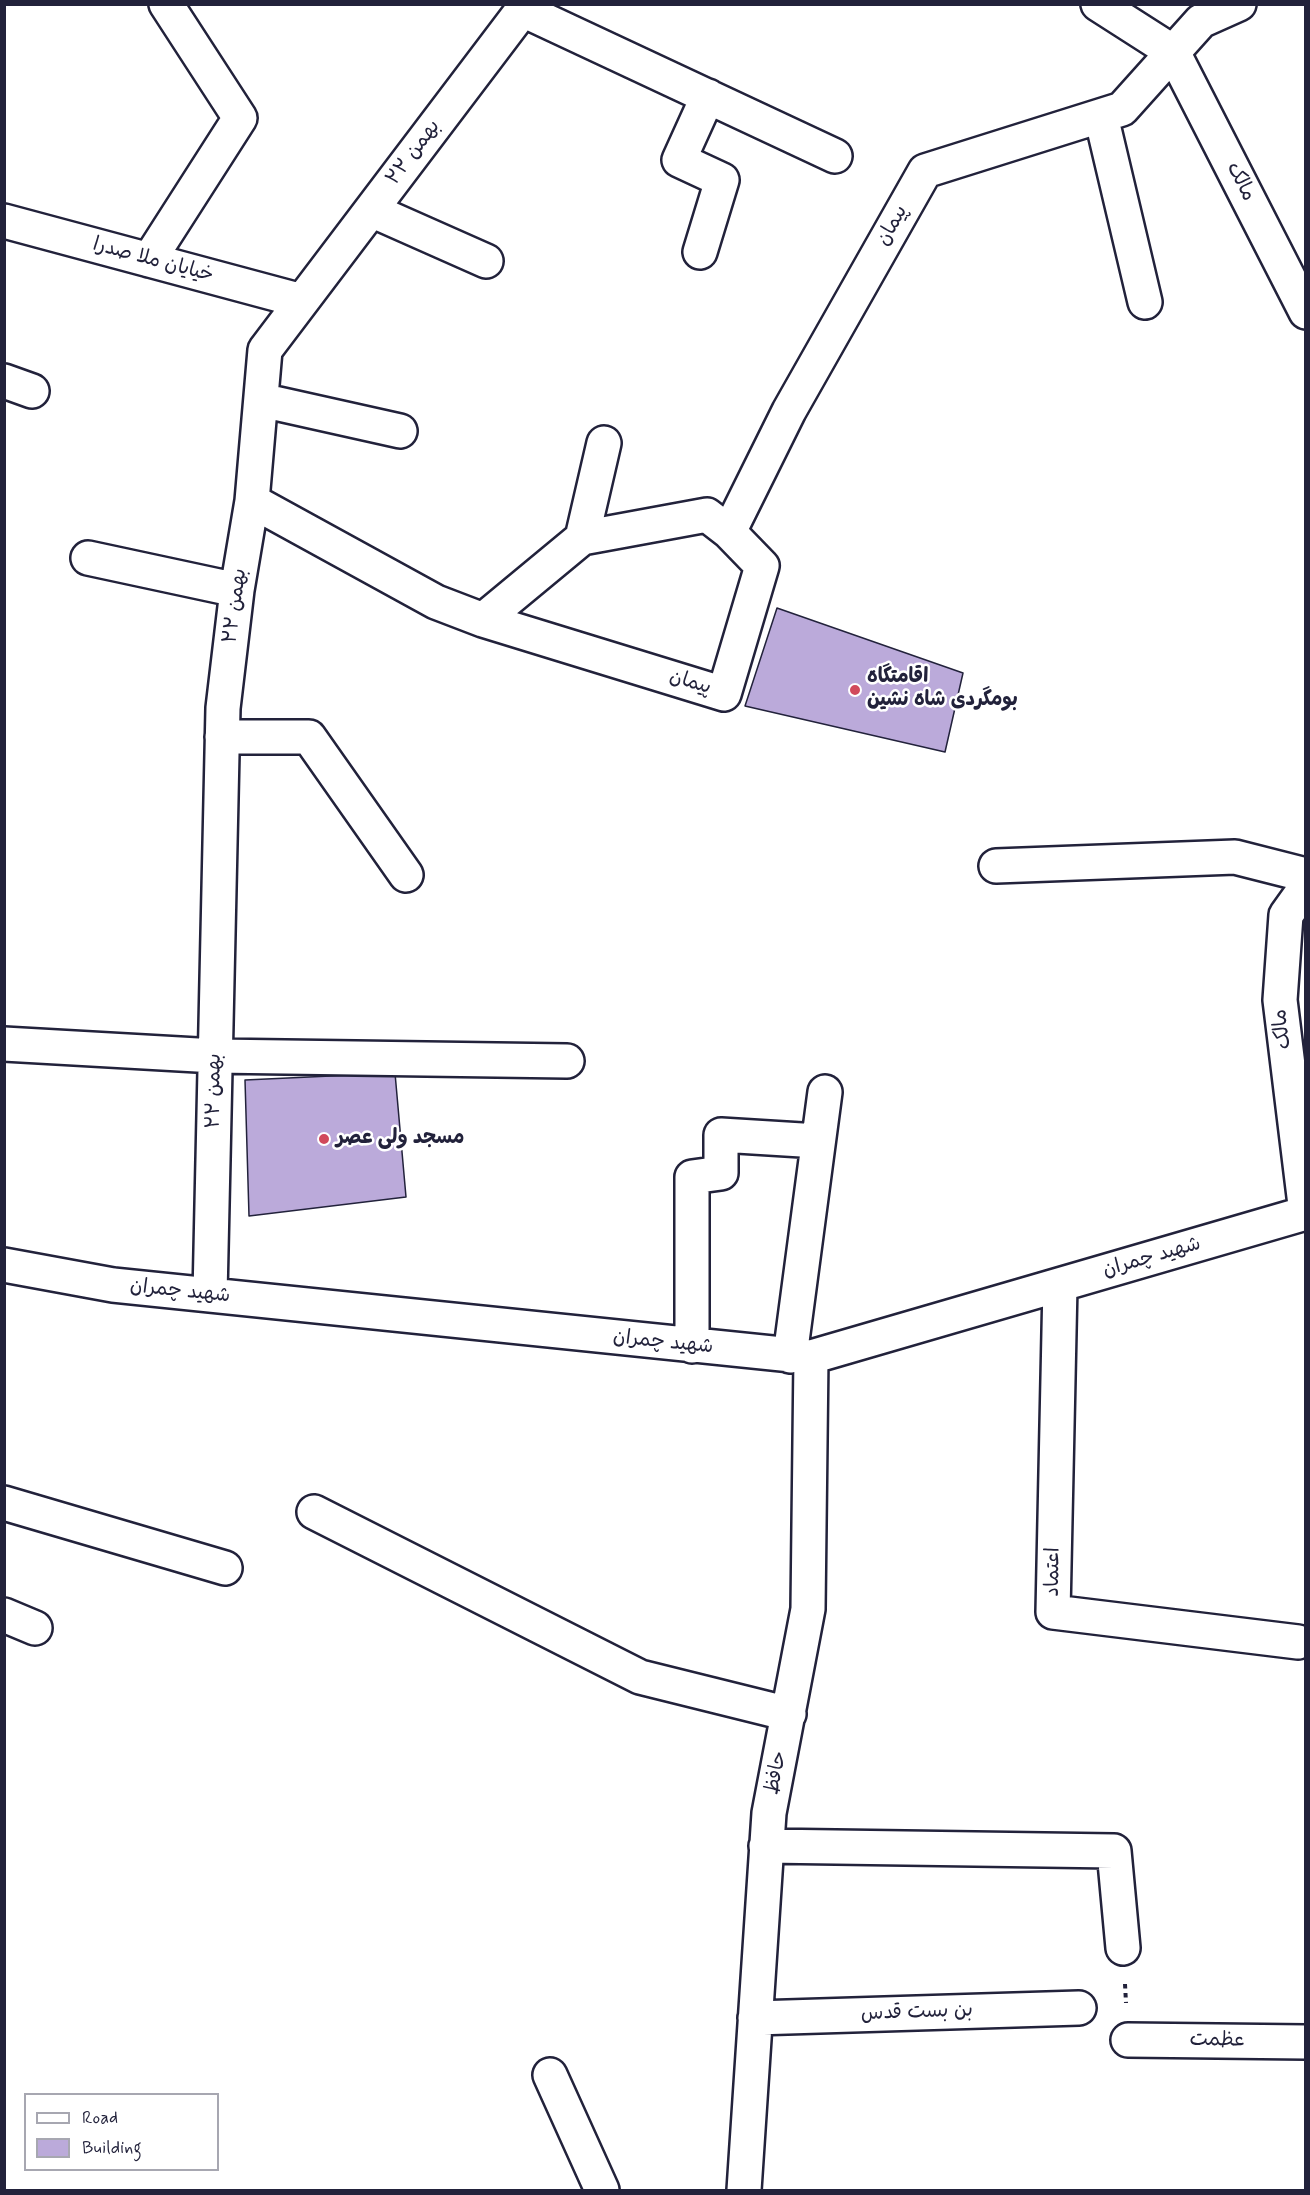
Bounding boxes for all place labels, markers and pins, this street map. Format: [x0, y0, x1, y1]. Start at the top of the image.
place label: اقامتگاه بومگردی شاه نشین [867, 666, 1018, 713]
marker: اقامتگاه بومگردی شاه نشین [848, 683, 862, 697]
place label: مسجد ولی عصر [336, 1127, 464, 1151]
marker: مسجد ولی عصر [317, 1132, 331, 1146]

